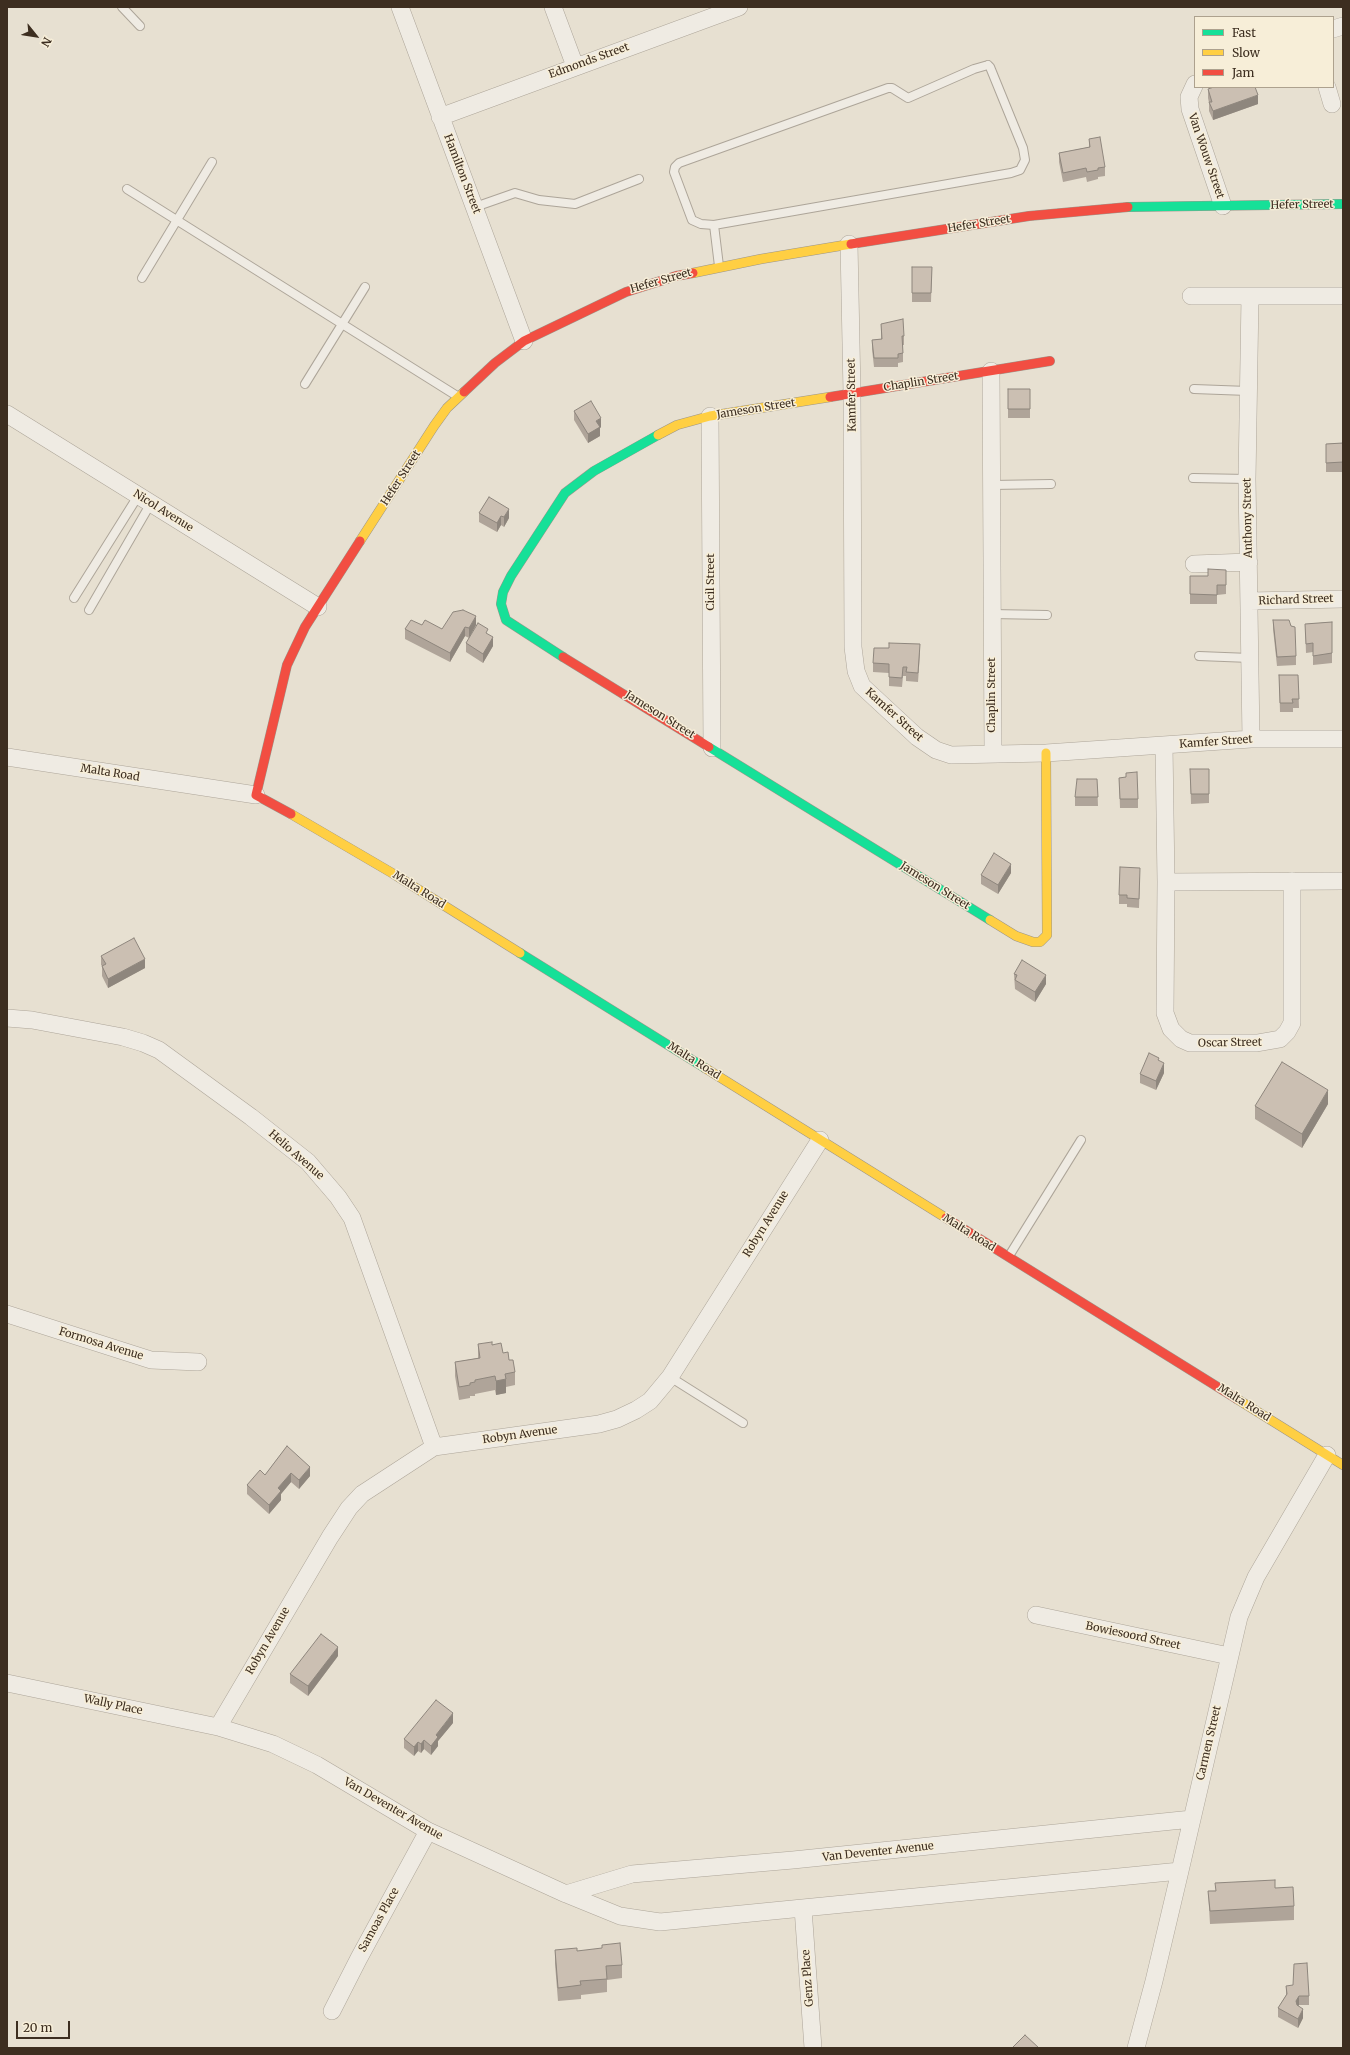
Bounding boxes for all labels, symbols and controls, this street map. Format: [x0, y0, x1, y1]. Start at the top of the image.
north arrow [16, 16, 56, 56]
legend [1194, 16, 1334, 88]
text: Fast [1232, 25, 1256, 40]
text: N [38, 35, 55, 49]
street label: Edmonds Street [547, 40, 631, 82]
text: Slow [1232, 45, 1260, 60]
text: Jam [1232, 65, 1254, 80]
street label: Van Wouw Street [1185, 112, 1227, 200]
street label: Hamilton Street [441, 132, 483, 216]
street label: Hefer Street [1270, 198, 1334, 212]
street label: Hefer Street [947, 213, 1011, 235]
street label: Hefer Street [629, 266, 693, 296]
street label: Kamfer Street [845, 358, 859, 432]
street label: Chaplin Street [883, 370, 959, 394]
street label: Jameson Street [716, 396, 796, 422]
street label: Hefer Street [378, 448, 424, 508]
street label: Anthony Street [1241, 478, 1255, 558]
street label: Nicol Avenue [131, 487, 195, 535]
street label: Cicil Street [704, 553, 718, 611]
street label: Richard Street [1258, 592, 1334, 608]
street label: Chaplin Street [985, 657, 999, 733]
street label: Kamfer Street [862, 686, 926, 744]
street label: Jameson Street [623, 688, 697, 742]
street label: Kamfer Street [1179, 733, 1253, 751]
street label: Malta Road [79, 762, 141, 784]
street label: Jameson Street [898, 859, 972, 913]
street label: Malta Road [390, 869, 448, 911]
street label: Oscar Street [1198, 1036, 1262, 1050]
street label: Malta Road [665, 1040, 723, 1082]
street label: Helio Avenue [266, 1127, 326, 1183]
street label: Robyn Avenue [740, 1189, 792, 1259]
street label: Malta Road [940, 1212, 998, 1254]
street label: Formosa Avenue [57, 1325, 145, 1363]
street label: Malta Road [1215, 1382, 1273, 1424]
street label: Robyn Avenue [482, 1423, 558, 1447]
street label: Robyn Avenue [243, 1605, 293, 1677]
street label: Bowiesoord Street [1084, 1620, 1182, 1652]
street label: Wally Place [82, 1692, 144, 1718]
street label: Carmen Street [1194, 1704, 1224, 1782]
street label: Van Deventer Avenue [341, 1775, 445, 1843]
street label: Van Deventer Avenue [822, 1840, 934, 1864]
street label: Samoas Place [356, 1886, 402, 1954]
street label: Genz Place [799, 1949, 817, 2007]
scale bar [18, 2013, 72, 2039]
text: 20 m [23, 2020, 52, 2035]

